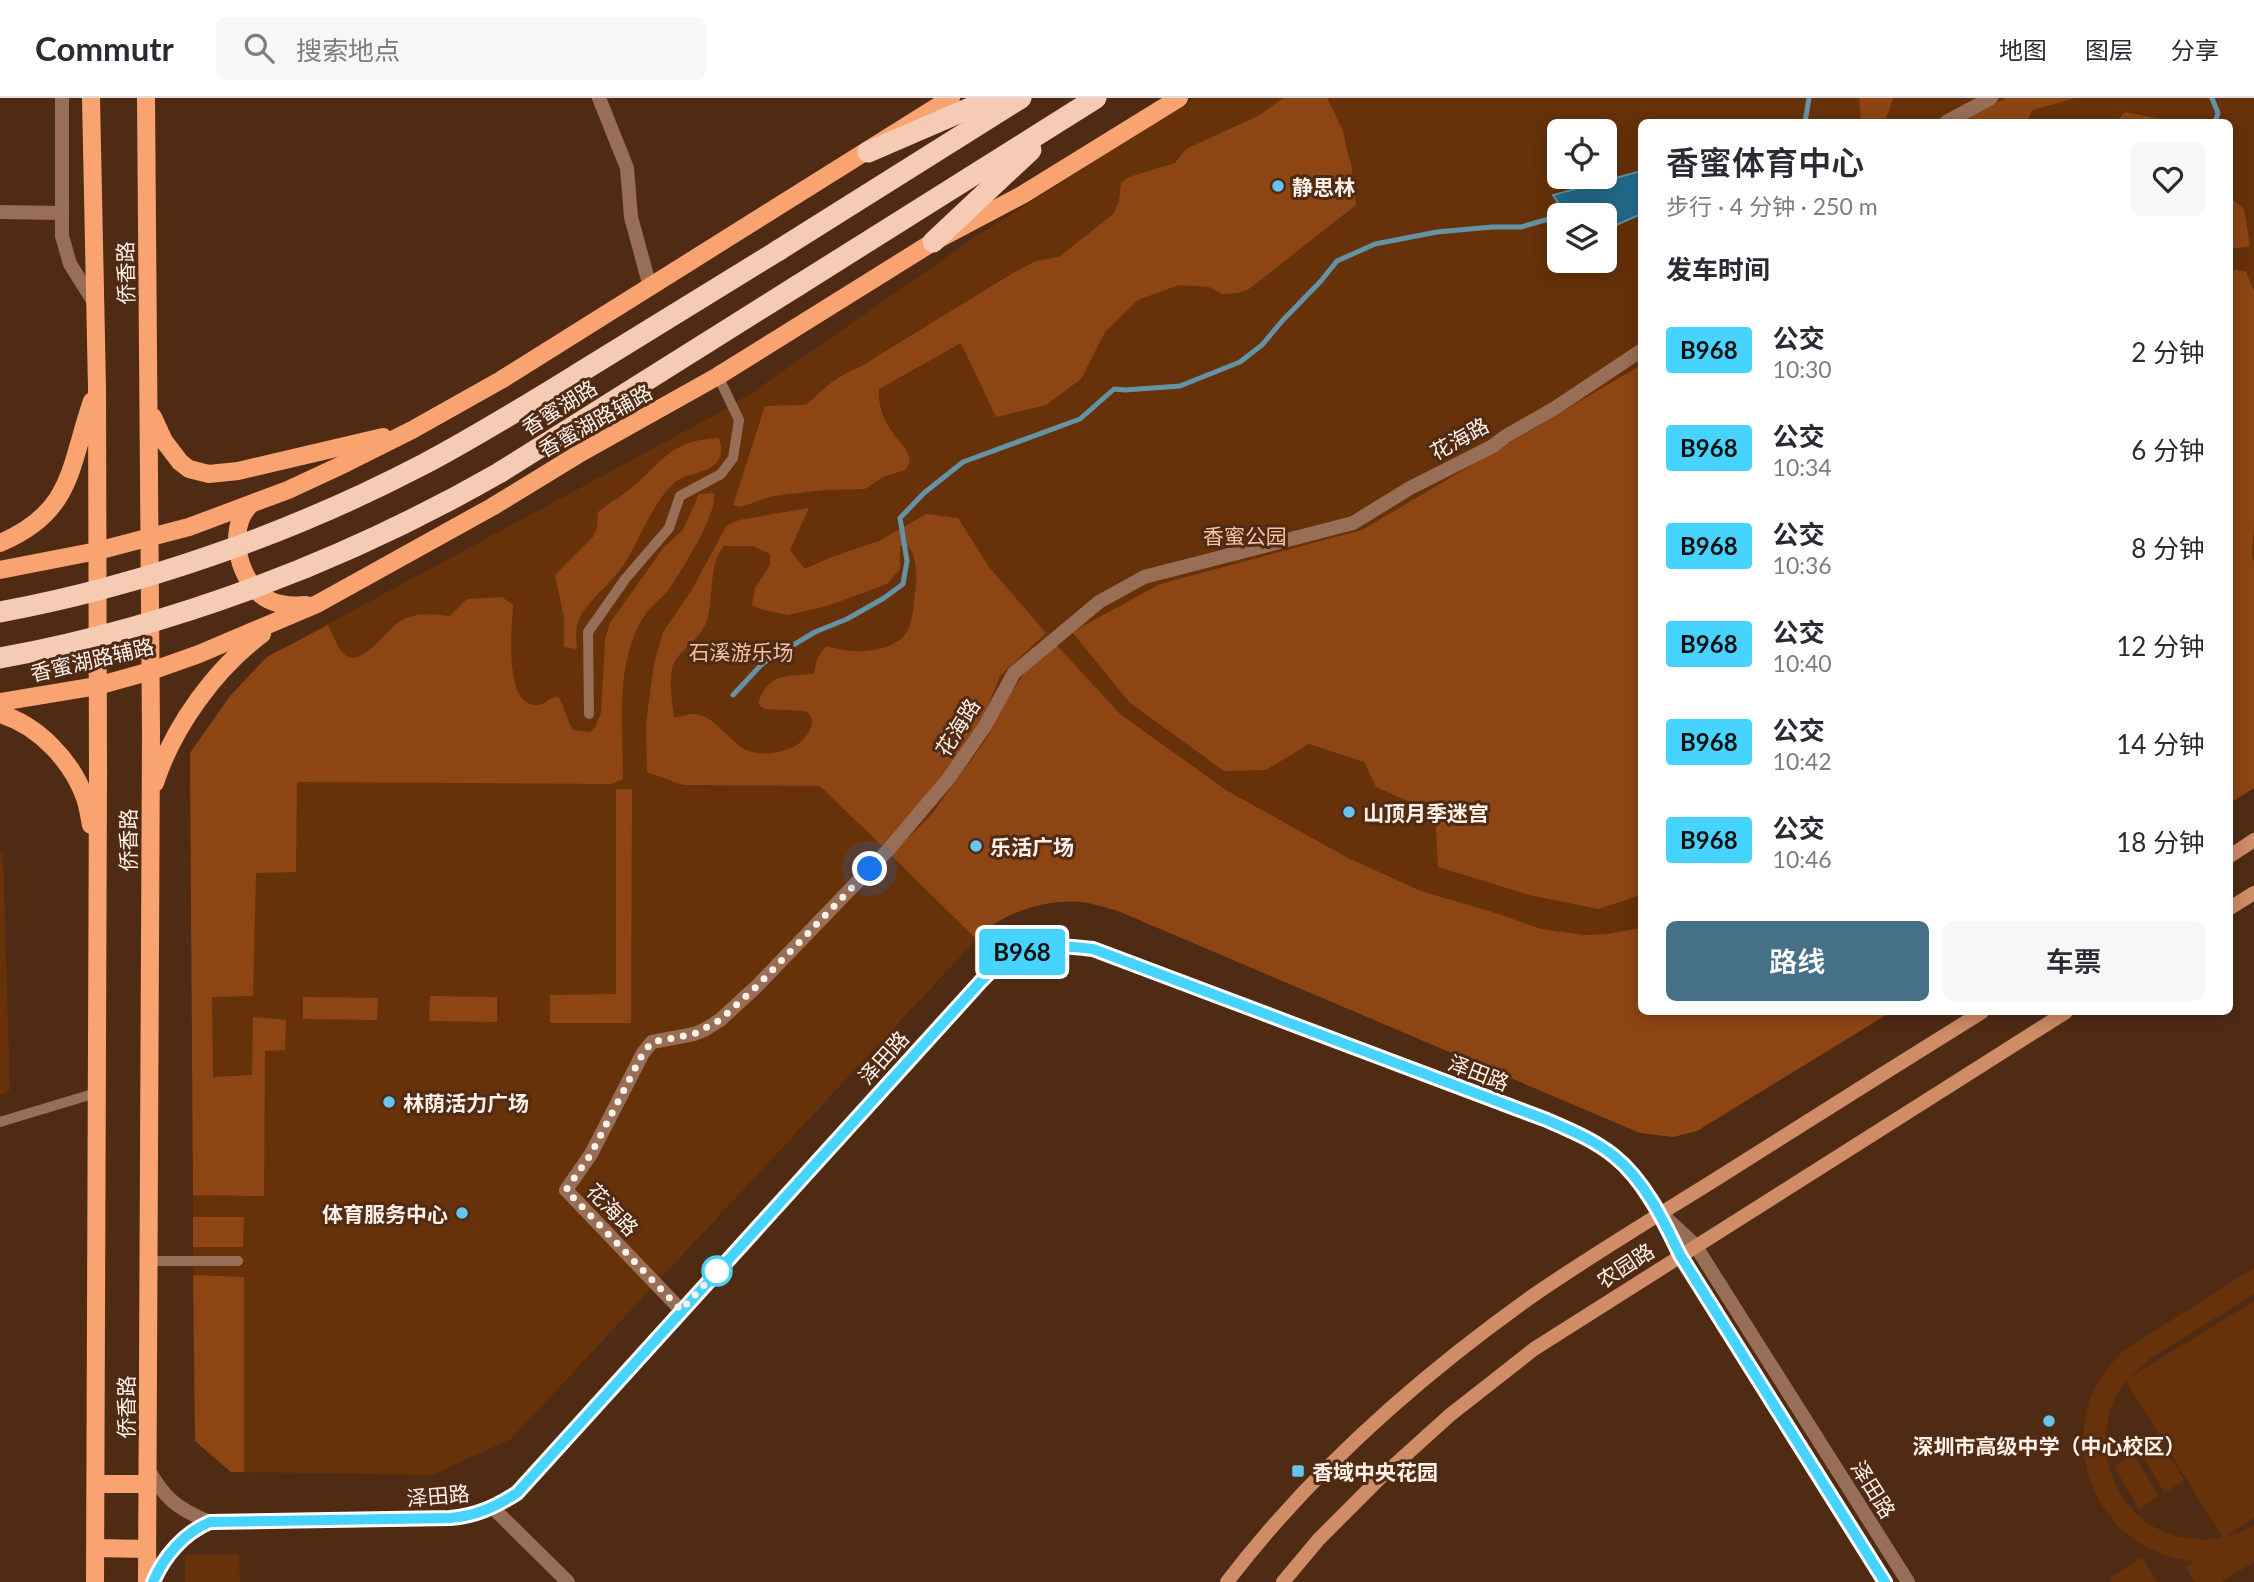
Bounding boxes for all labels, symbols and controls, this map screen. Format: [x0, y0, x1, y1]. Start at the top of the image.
search box [216, 17, 706, 80]
text: Commutr [35, 28, 174, 68]
icon: search [240, 29, 278, 67]
text: 搜索地点 [296, 34, 400, 66]
text: 地图 [1999, 35, 2047, 64]
text: 图层 [2085, 35, 2133, 64]
text: 分享 [2171, 35, 2219, 64]
map controls [1547, 119, 1617, 273]
button: locate [1547, 119, 1617, 189]
text: 香蜜体育中心 [1666, 142, 1864, 182]
button: heart [2131, 142, 2205, 216]
place label: 静思林 [1292, 174, 1355, 199]
marker: 静思林 [1270, 178, 1286, 194]
text: 步行 · 4 分钟 · 250 m [1666, 192, 1878, 220]
button: layers [1547, 203, 1617, 273]
street label: 侨香路 [112, 241, 138, 305]
text: 发车时间 [1666, 253, 1770, 285]
text: 公交 [1773, 322, 1825, 354]
text: B968 [1680, 335, 1738, 364]
text: 2 分钟 [2131, 336, 2205, 368]
text: 10:30 [1773, 355, 1832, 383]
street label: 香蜜湖路 [517, 374, 601, 440]
street label: 香蜜湖路辅路 [534, 379, 656, 461]
street label: 花海路 [1425, 412, 1493, 464]
text: 公交 [1773, 420, 1825, 452]
text: B968 [1680, 433, 1738, 462]
text: 6 分钟 [2131, 434, 2205, 466]
text: 10:34 [1773, 453, 1832, 481]
text: 公交 [1773, 518, 1825, 550]
park label: 香蜜公园 [1203, 523, 1287, 548]
text: B968 [1680, 531, 1738, 560]
text: 8 分钟 [2131, 532, 2205, 564]
text: 10:36 [1773, 551, 1832, 579]
text: 公交 [1773, 616, 1825, 648]
text: B968 [1680, 629, 1738, 658]
text: 12 分钟 [2116, 630, 2205, 662]
street label: 香蜜湖路辅路 [28, 633, 156, 685]
park label: 石溪游乐场 [689, 639, 794, 664]
text: 10:40 [1773, 649, 1832, 677]
street label: 花海路 [930, 694, 984, 760]
text: 公交 [1773, 714, 1825, 746]
text: B968 [1680, 727, 1738, 756]
text: 14 分钟 [2116, 728, 2205, 760]
text: 10:42 [1773, 747, 1832, 775]
place label: 山顶月季迷宫 [1363, 800, 1489, 825]
marker: 山顶月季迷宫 [1341, 804, 1357, 820]
street label: 侨香路 [115, 809, 140, 872]
text: 公交 [1773, 812, 1825, 844]
text: B968 [1680, 825, 1738, 854]
text: 18 分钟 [2116, 826, 2205, 858]
place label: 乐活广场 [990, 834, 1074, 859]
marker: 乐活广场 [968, 838, 984, 854]
text: 10:46 [1773, 845, 1832, 873]
your location [852, 851, 887, 886]
button: 路线 [1666, 921, 1929, 1001]
button: 车票 [1943, 921, 2205, 1001]
line badge: B968 [973, 929, 1071, 975]
text: B968 [993, 937, 1051, 966]
street label: 泽田路 [853, 1025, 913, 1089]
street label: 泽田路 [1445, 1049, 1513, 1095]
place label: 林荫活力广场 [403, 1090, 529, 1115]
marker: 林荫活力广场 [381, 1094, 397, 1110]
street label: 花海路 [582, 1178, 644, 1240]
place label: 体育服务中心 [322, 1201, 448, 1226]
marker: 体育服务中心 [454, 1205, 470, 1221]
street label: 农园路 [1592, 1237, 1658, 1293]
unlabelled marker [702, 1256, 732, 1286]
street label: 侨香路 [113, 1376, 138, 1439]
marker: 深圳市高级中学（中心校区） [2041, 1413, 2057, 1429]
place label: 深圳市高级中学（中心校区） [1913, 1433, 2186, 1458]
street label: 泽田路 [1847, 1456, 1901, 1522]
place label: 香域中央花园 [1312, 1459, 1438, 1484]
marker: 香域中央花园 [1290, 1463, 1306, 1479]
street label: 泽田路 [406, 1480, 470, 1510]

